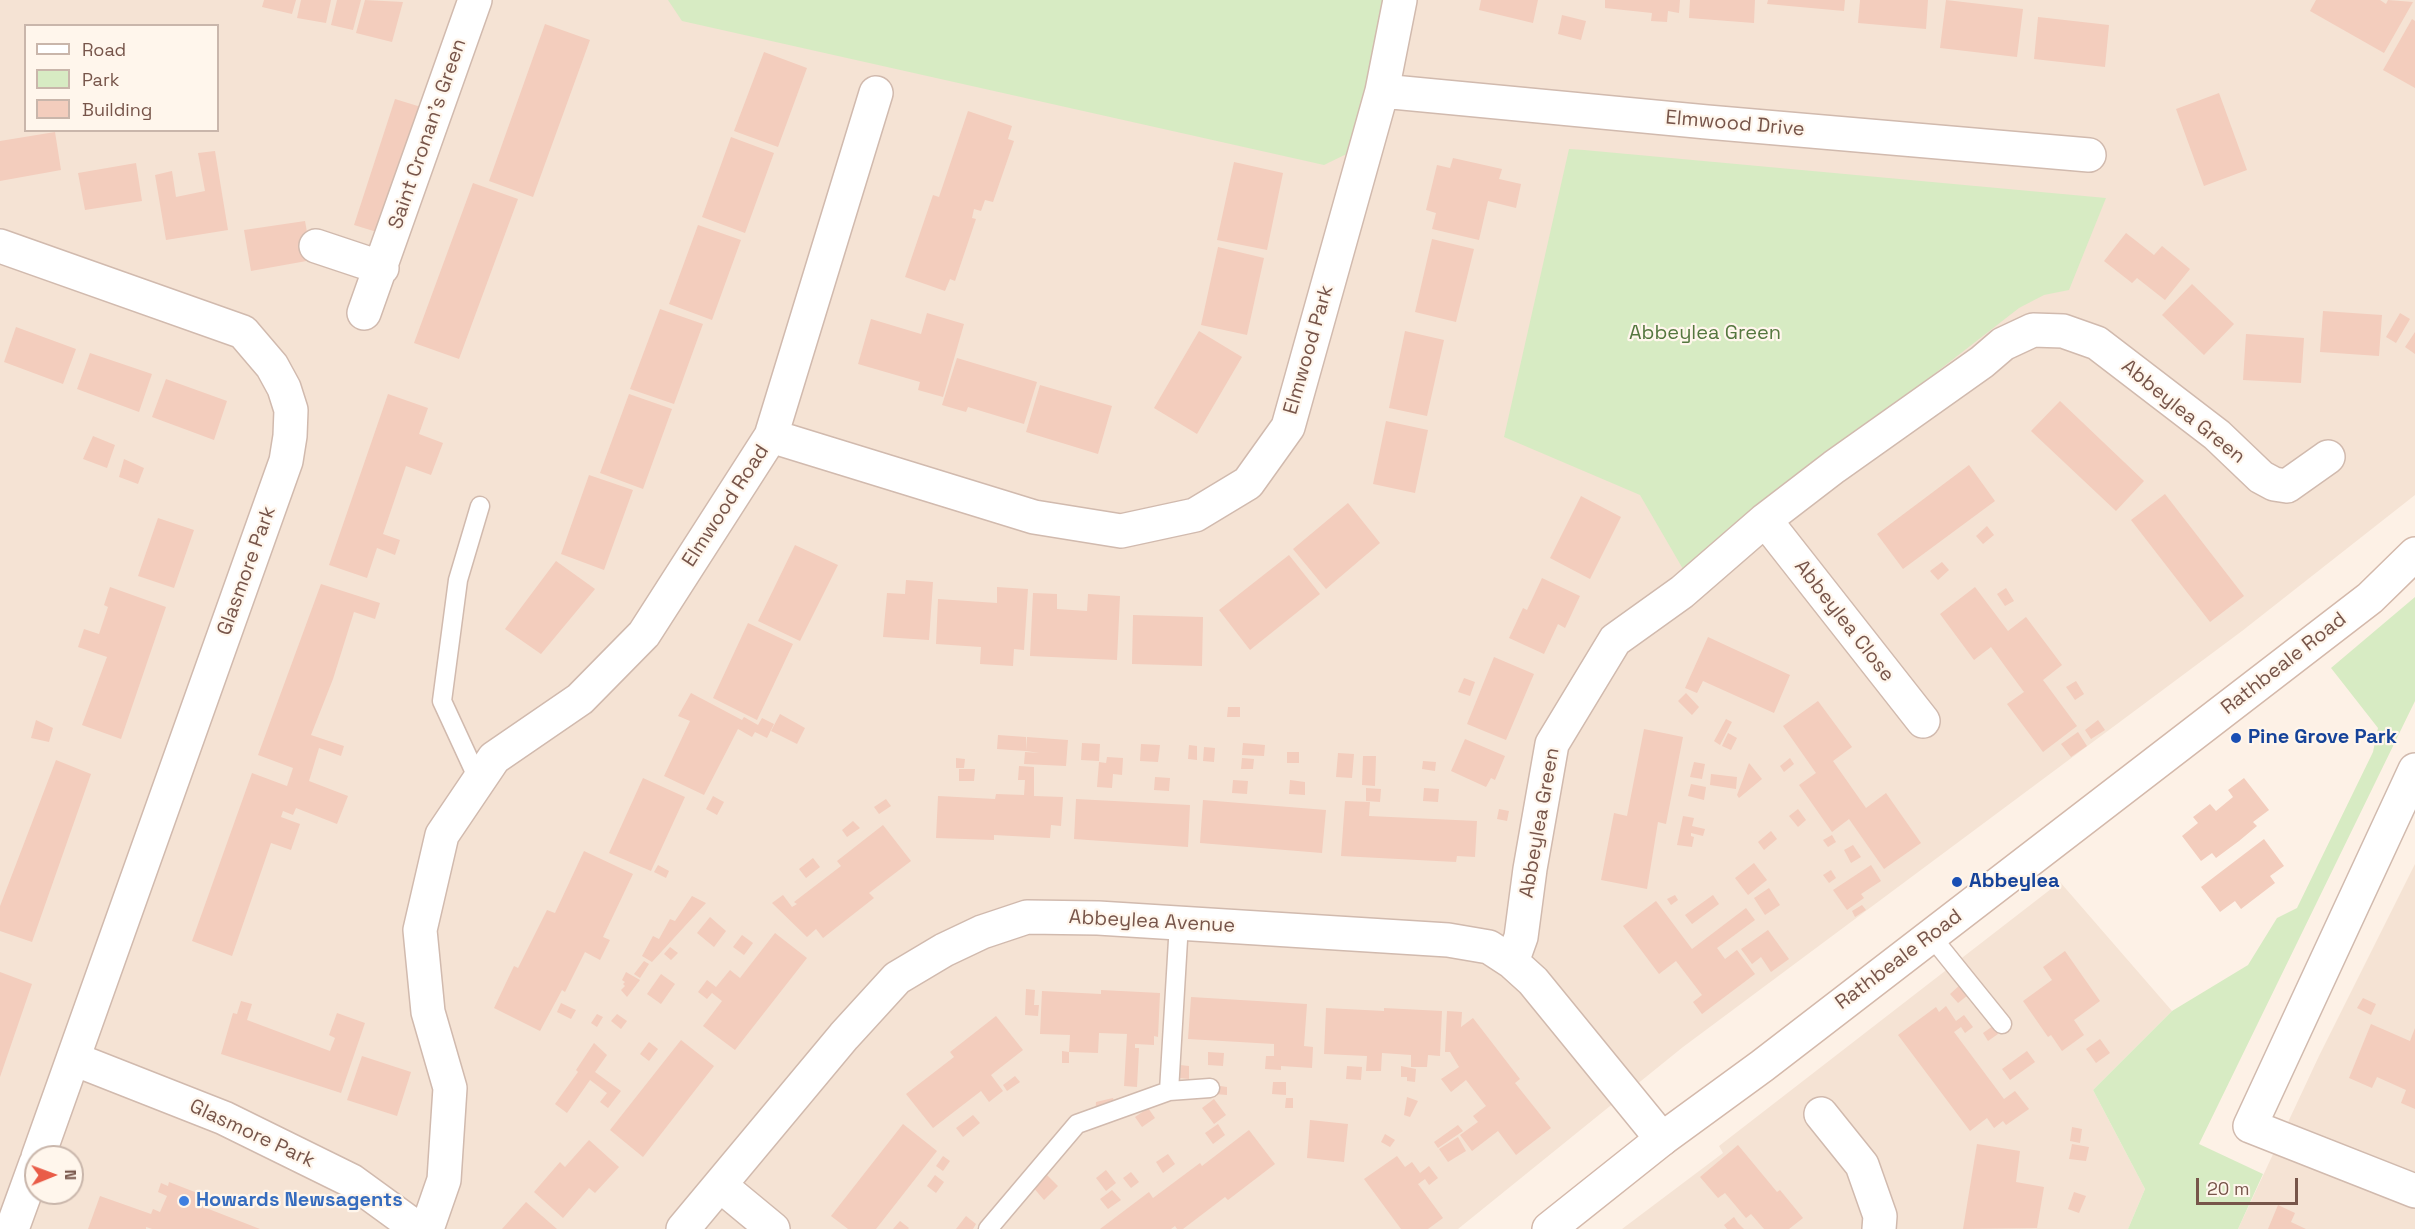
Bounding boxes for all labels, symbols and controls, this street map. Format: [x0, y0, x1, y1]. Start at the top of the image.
legend [24, 24, 219, 132]
street label: Saint Cronan's Green [384, 36, 472, 232]
text: Road [82, 38, 126, 61]
text: Park [82, 68, 119, 91]
text: Building [82, 98, 152, 121]
street label: Elmwood Drive [1664, 106, 1806, 142]
street label: Elmwood Park [1279, 283, 1339, 417]
park label: Abbeylea Green [1629, 322, 1781, 346]
street label: Abbeylea Green [2116, 355, 2250, 469]
street label: Elmwood Road [678, 440, 774, 572]
street label: Glasmore Park [213, 503, 281, 639]
street label: Abbeylea Close [1789, 555, 1899, 687]
street label: Rathbeale Road [2217, 608, 2351, 720]
place label: Pine Grove Park [2248, 726, 2397, 750]
marker: Pine Grove Park [2229, 731, 2243, 745]
street label: Abbeylea Green [1515, 746, 1565, 900]
place label: Abbeylea [1969, 870, 2059, 894]
marker: Abbeylea [1950, 875, 1964, 889]
street label: Rathbeale Road [1831, 905, 1967, 1015]
street label: Abbeylea Avenue [1068, 906, 1236, 938]
street label: Glasmore Park [186, 1095, 318, 1173]
north arrow [24, 1145, 84, 1205]
scale bar [2199, 1166, 2301, 1204]
text: N [60, 1169, 81, 1180]
text: 20 m [2207, 1177, 2250, 1200]
place label: Howards Newsagents [196, 1189, 403, 1213]
marker: Howards Newsagents [177, 1194, 191, 1208]

